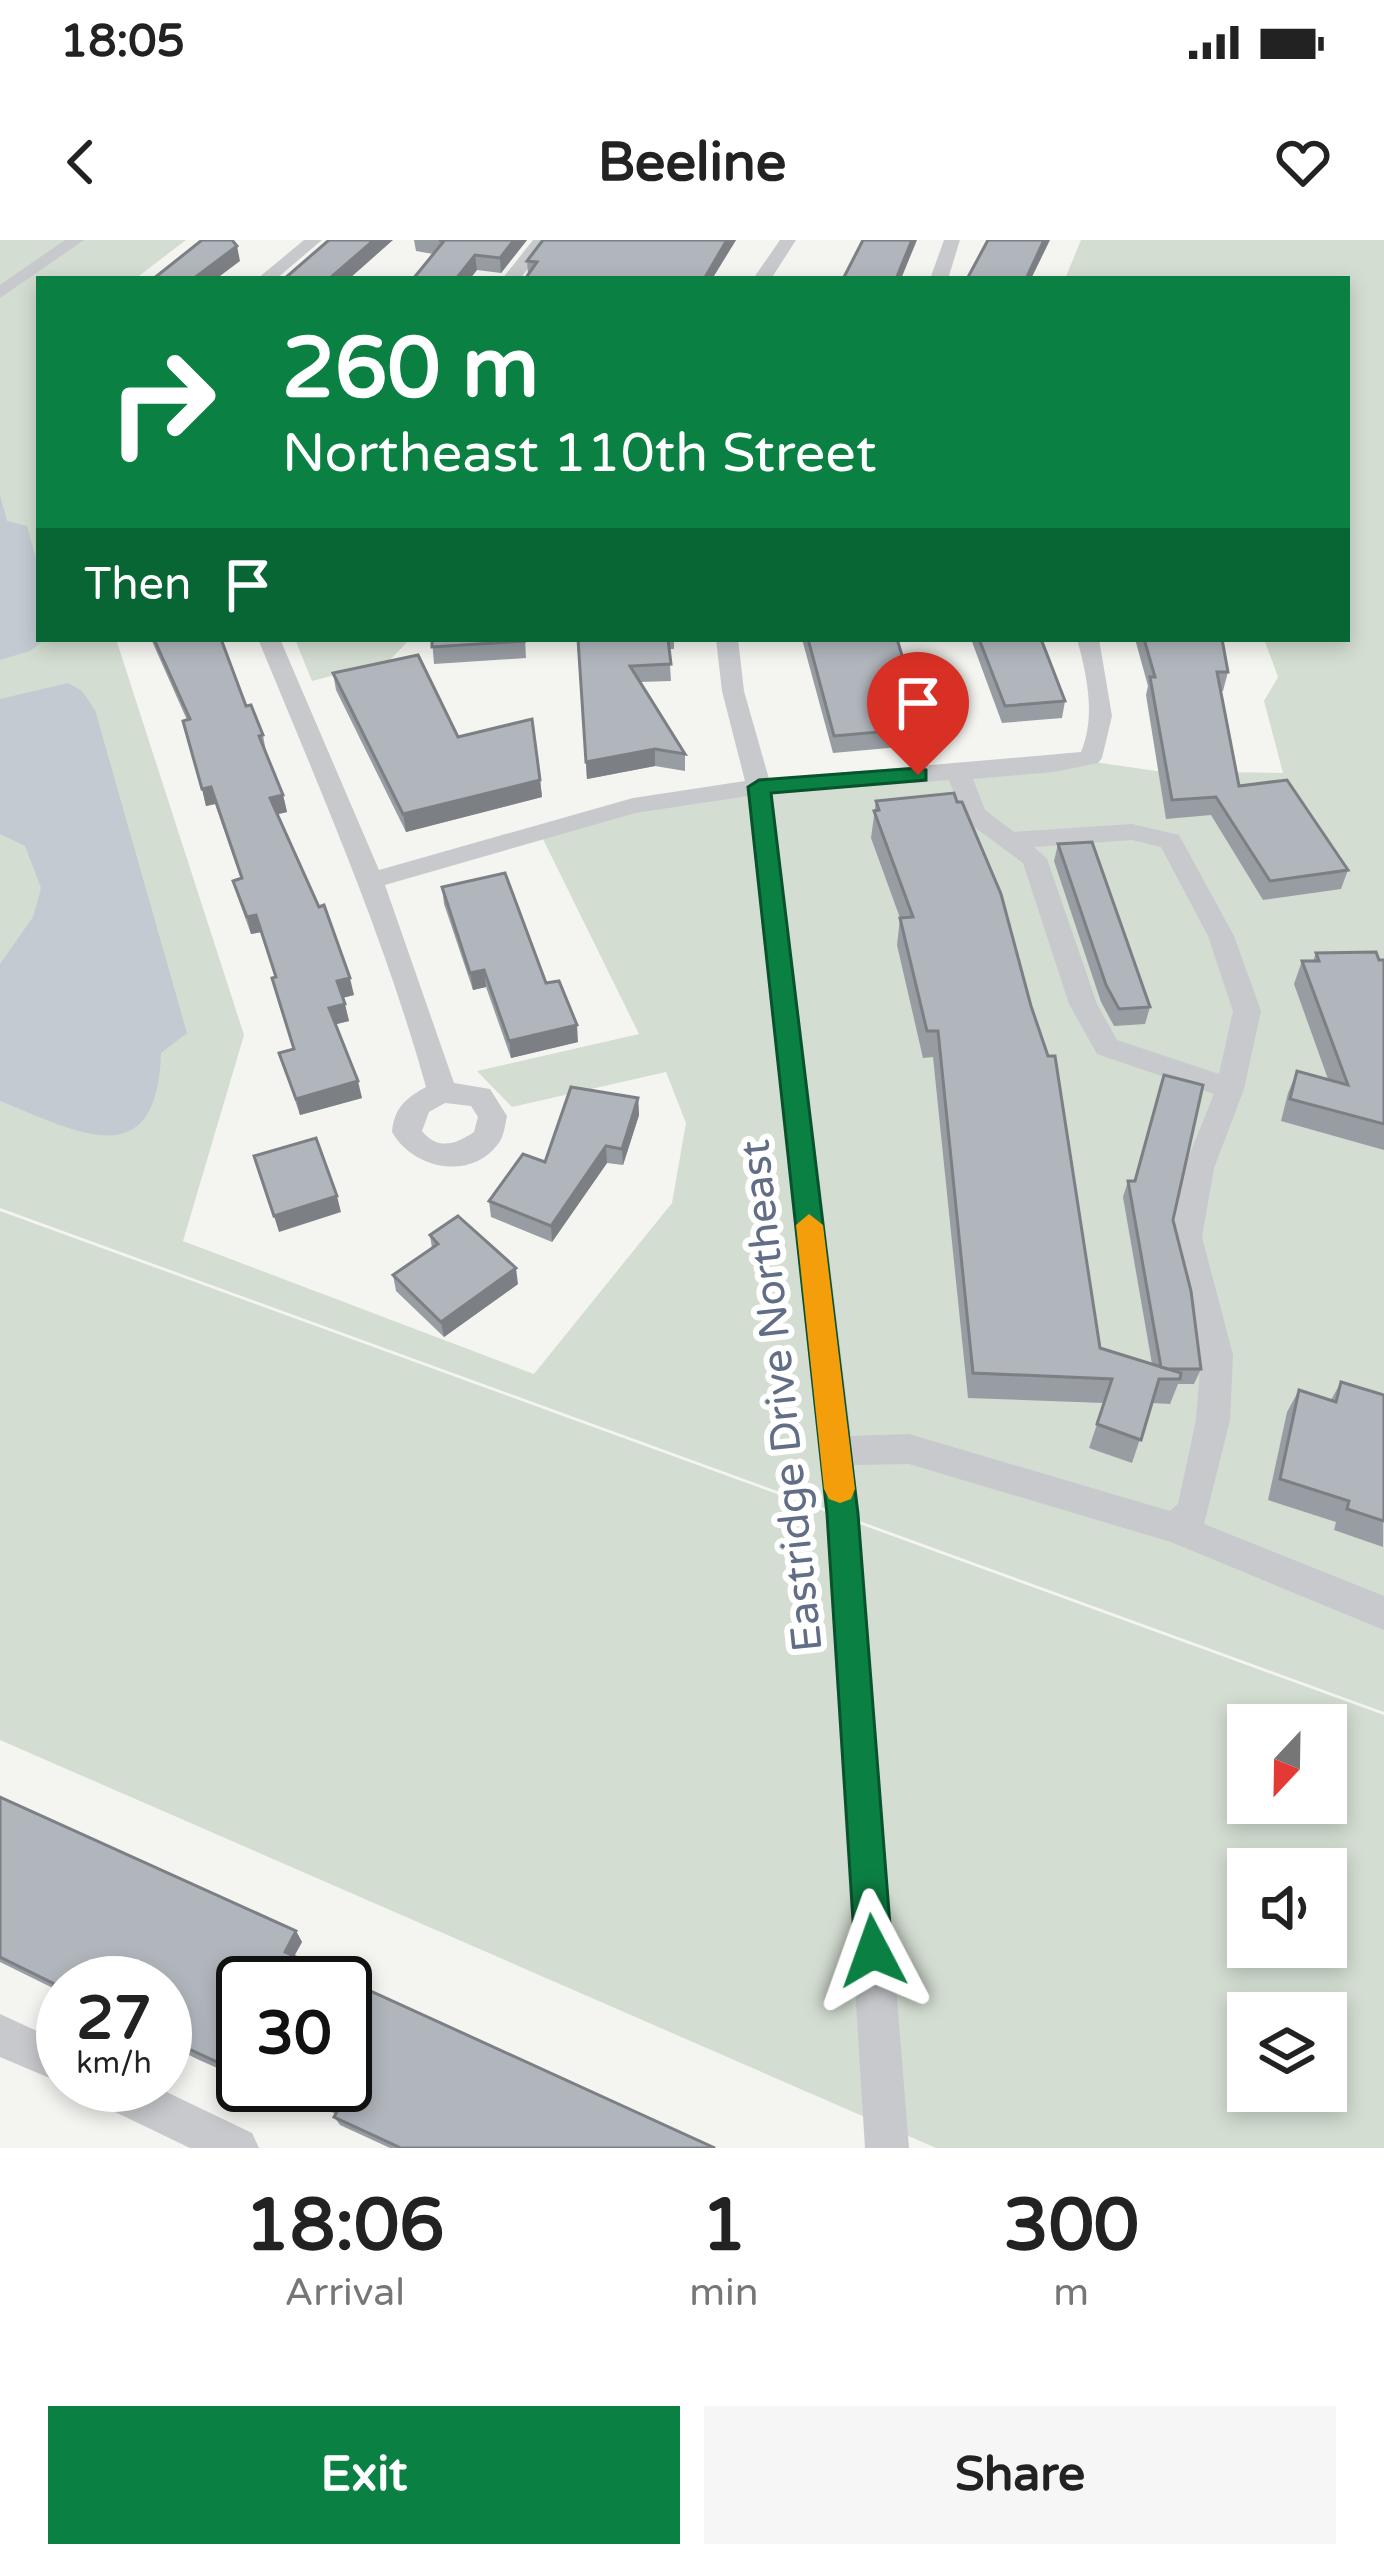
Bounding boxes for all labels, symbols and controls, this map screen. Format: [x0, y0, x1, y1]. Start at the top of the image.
text: 18:05 [60, 15, 185, 69]
icon: back [48, 129, 114, 195]
icon: heart [1270, 129, 1336, 195]
text: Beeline [598, 130, 786, 195]
text: 260 m [282, 319, 539, 420]
icon: right [84, 324, 240, 480]
text: Northeast 110th Street [282, 421, 877, 486]
icon: arrive [215, 552, 281, 618]
text: Then [84, 558, 191, 612]
pin [867, 652, 969, 775]
icon: arrive [885, 670, 951, 736]
street label: Eastridge Drive Northeast [729, 1137, 834, 1654]
north arrow [1227, 1704, 1347, 1824]
map controls [1227, 1704, 1347, 2112]
button: sound [1227, 1848, 1347, 1968]
position arrow [810, 1888, 936, 2014]
speed limit sign: 30 [216, 1956, 372, 2112]
text: 27 [76, 1983, 152, 2055]
button: layers [1227, 1992, 1347, 2112]
text: km/h [76, 2045, 152, 2082]
text: 18:06 [245, 2183, 444, 2270]
text: 1 [701, 2183, 747, 2270]
text: 300 [1003, 2183, 1139, 2270]
text: Arrival [284, 2269, 405, 2316]
text: min [689, 2269, 759, 2316]
text: m [1053, 2269, 1089, 2316]
button: Exit [48, 2406, 680, 2544]
button: Share [704, 2406, 1336, 2544]

